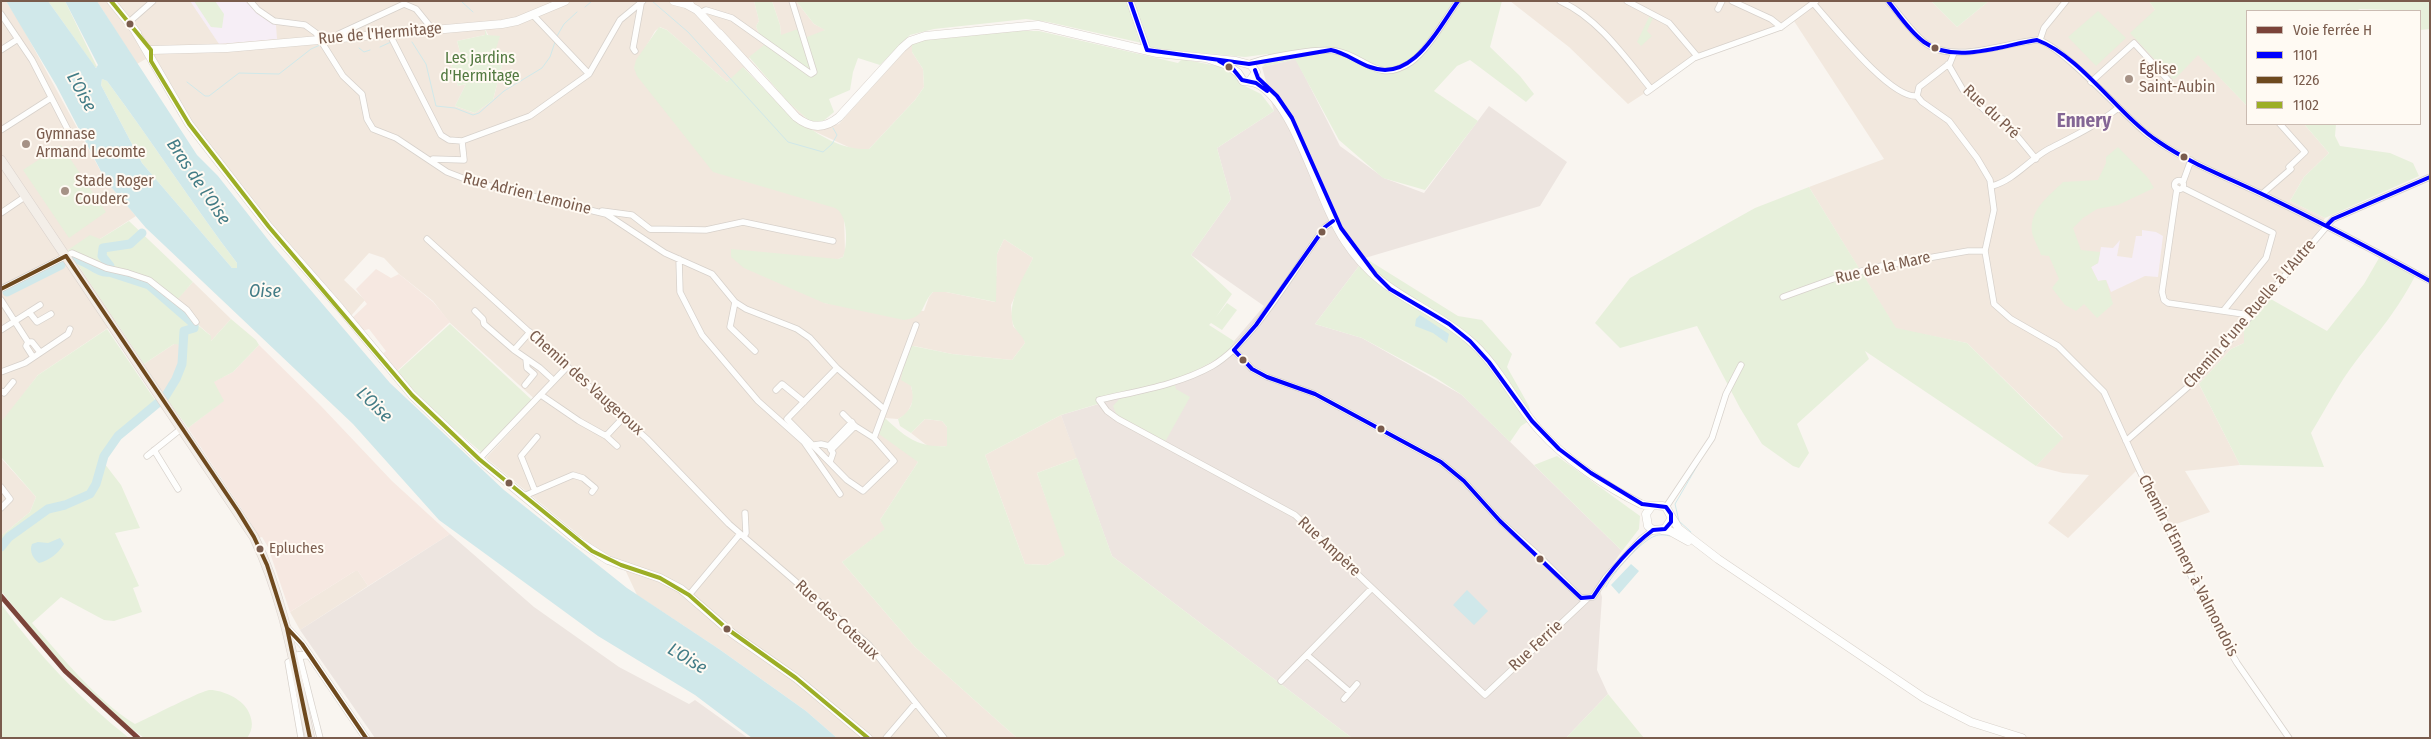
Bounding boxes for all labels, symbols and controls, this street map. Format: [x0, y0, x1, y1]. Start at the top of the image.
legend [2246, 10, 2421, 125]
unlabelled marker [125, 19, 135, 29]
street label: Rue de l'Hermitage [318, 19, 442, 49]
text: Voie ferrée H [2293, 21, 2372, 39]
unlabelled marker [1930, 43, 1940, 53]
text: 1101 [2293, 46, 2318, 64]
park label: Les jardins d'Hermitage [440, 49, 520, 87]
place label: Église Saint-Aubin [2139, 60, 2215, 98]
unlabelled marker [1224, 62, 1234, 72]
water label: L'Oise [61, 69, 101, 115]
text: 1226 [2293, 71, 2320, 89]
marker: Église Saint-Aubin [2123, 73, 2135, 85]
street label: Rue du Pré [1959, 81, 2023, 143]
text: 1102 [2293, 96, 2319, 114]
district label: Ennery [2057, 111, 2111, 133]
place label: Gymnase Armand Lecomte [36, 125, 146, 163]
water label: Bras de l'Oise [161, 135, 235, 229]
marker: Gymnase Armand Lecomte [20, 138, 32, 150]
unlabelled marker [2179, 152, 2189, 162]
street label: Rue Adrien Lemoine [461, 169, 593, 219]
place label: Stade Roger Couderc [75, 172, 154, 210]
marker: Stade Roger Couderc [59, 185, 71, 197]
unlabelled marker [1317, 227, 1327, 237]
street label: Chemin d'une Ruelle à l'Autre [2180, 235, 2320, 393]
street label: Rue de la Mare [1834, 248, 1932, 288]
water label: Oise [249, 281, 281, 303]
street label: Chemin des Vaugeroux [525, 326, 647, 440]
unlabelled marker [1238, 355, 1248, 365]
water label: L'Oise [352, 383, 396, 427]
unlabelled marker [1376, 424, 1386, 434]
street label: Chemin d'Ennery à Valmondois [2134, 472, 2242, 660]
unlabelled marker [504, 478, 514, 488]
street label: Rue Ampère [1294, 513, 1364, 581]
place label: Epluches [269, 540, 324, 558]
marker: Epluches [255, 544, 265, 554]
unlabelled marker [1535, 554, 1545, 564]
street label: Rue des Coteaux [791, 576, 883, 664]
street label: Rue Ferrie [1505, 616, 1567, 676]
unlabelled marker [722, 624, 732, 634]
water label: L'Oise [664, 639, 710, 679]

